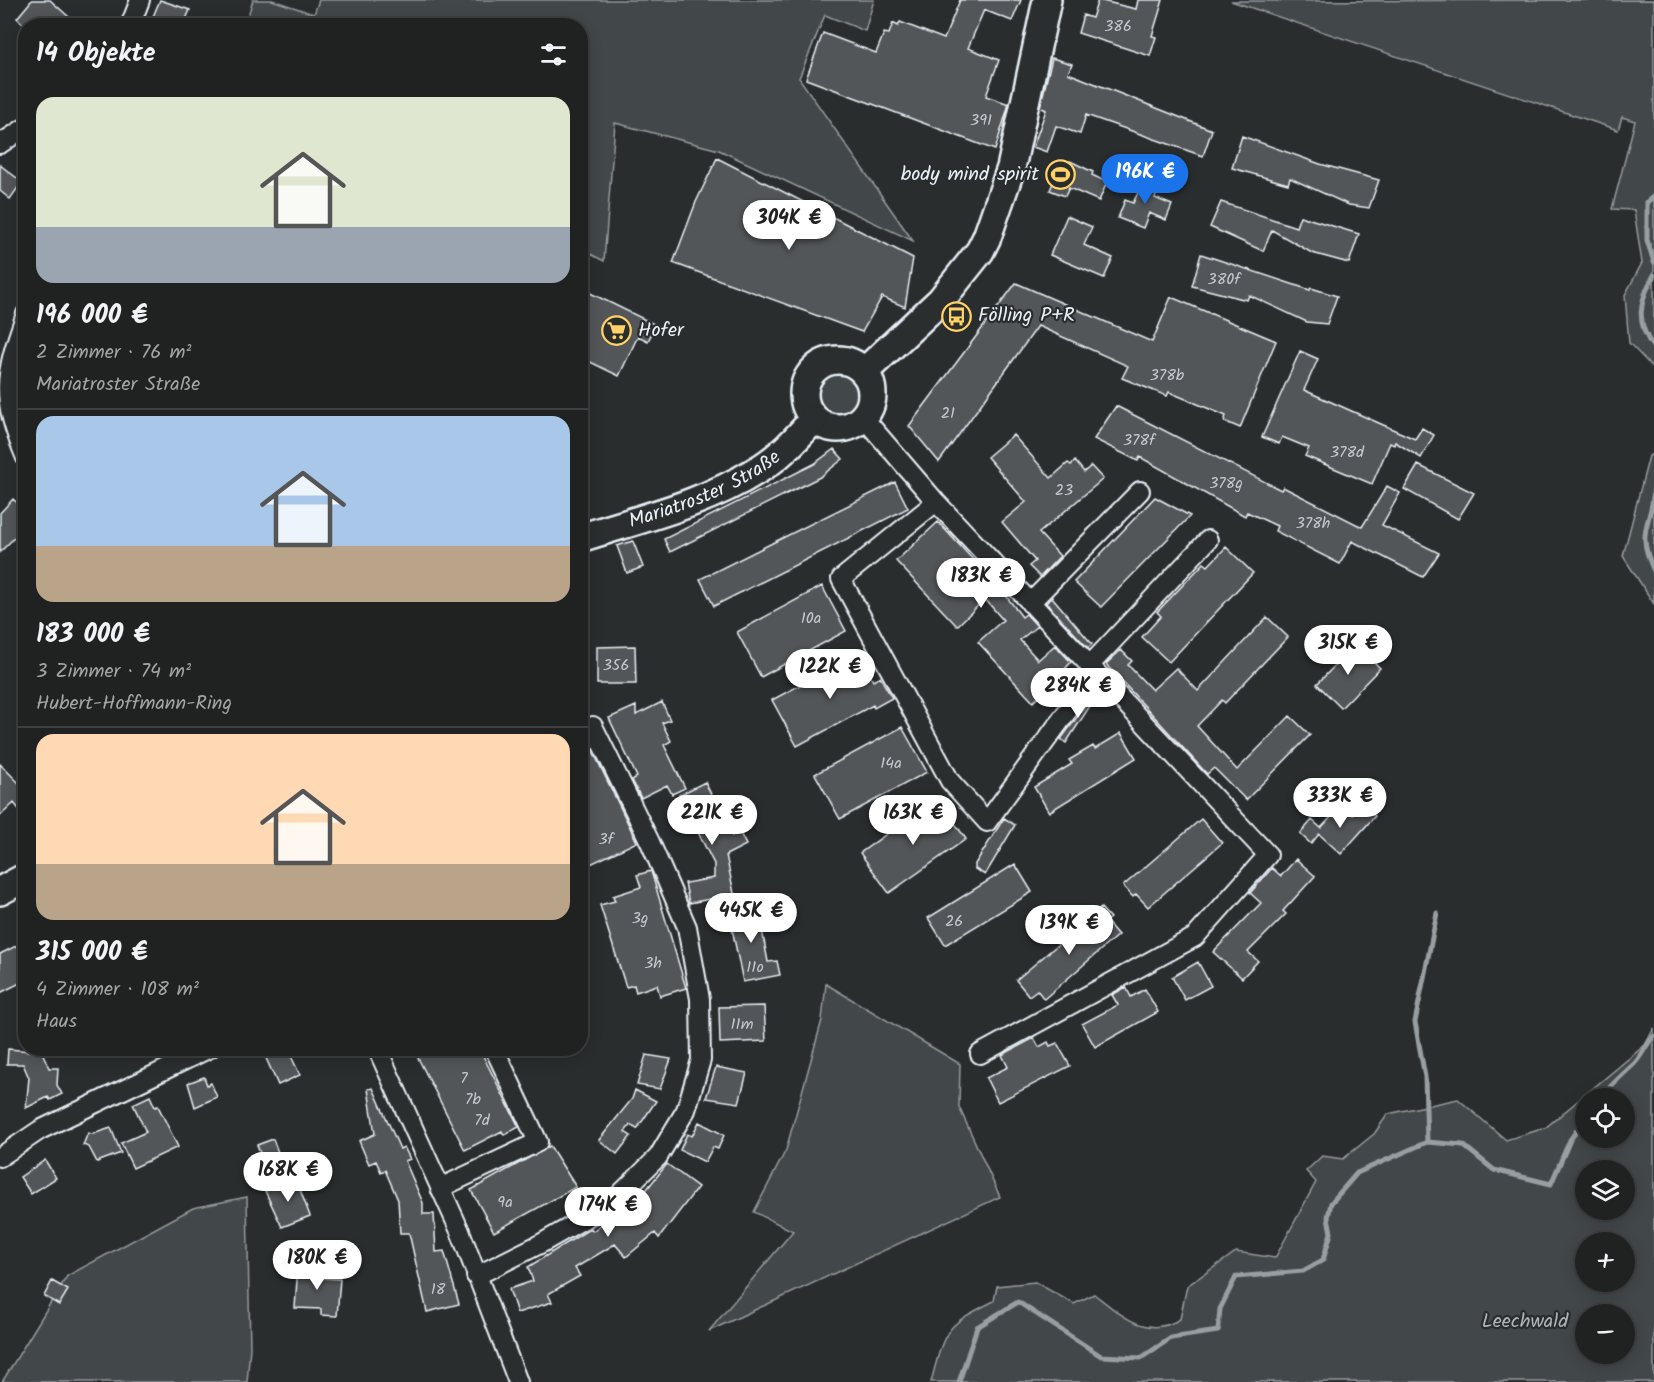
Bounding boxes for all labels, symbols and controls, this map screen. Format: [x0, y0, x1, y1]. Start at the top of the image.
house number: 386 [1104, 14, 1132, 39]
text: 14 Objekte [36, 33, 156, 75]
icon: filters [537, 38, 570, 71]
house number: 391 [970, 108, 992, 133]
icon: home [249, 136, 357, 244]
pin: 196K € [1096, 154, 1194, 205]
text: 196K € [1115, 157, 1175, 189]
place label: body mind spirit [901, 159, 1039, 191]
sports icon: body mind spirit [1044, 159, 1076, 191]
pin: 304K € [740, 200, 838, 251]
text: 304K € [757, 203, 821, 235]
house number: 380f [1208, 267, 1242, 292]
text: 196 000 € [36, 295, 148, 337]
bus stop icon: Fölling P+R [941, 300, 973, 332]
place label: Fölling P+R [978, 300, 1075, 332]
supermarket icon: Hofer [601, 315, 633, 347]
place label: Hofer [638, 315, 685, 347]
text: 2 Zimmer · 76 m² [36, 337, 191, 369]
house number: 378b [1150, 363, 1185, 388]
text: Mariatroster Straße [36, 369, 200, 401]
house number: 21 [941, 401, 955, 426]
house number: 378f [1123, 428, 1157, 453]
house number: 378d [1330, 440, 1365, 465]
street label: Mariatroster Straße [625, 443, 788, 538]
icon: home [249, 455, 357, 563]
house number: 378g [1209, 471, 1243, 496]
house number: 23 [1055, 478, 1073, 503]
house number: 378h [1296, 511, 1330, 536]
pin: 183K € [932, 558, 1030, 609]
text: 183K € [950, 561, 1012, 593]
house number: 10a [801, 606, 821, 631]
text: 183 000 € [36, 614, 150, 656]
pin: 315K € [1299, 625, 1397, 676]
text: 315K € [1318, 628, 1378, 660]
pin: 122K € [781, 649, 879, 700]
text: 122K € [799, 652, 861, 684]
house number: 356 [603, 653, 629, 678]
text: 3 Zimmer · 74 m² [36, 656, 191, 688]
pin: 284K € [1029, 668, 1127, 719]
text: 284K € [1045, 671, 1111, 703]
text: Hubert-Hoffmann-Ring [36, 688, 232, 720]
house number: 14a [880, 751, 902, 776]
icon: home [249, 773, 357, 881]
pin: 333K € [1291, 778, 1389, 829]
text: 333K € [1307, 781, 1373, 813]
pin: 221K € [663, 795, 761, 846]
pin: 163K € [864, 795, 962, 846]
text: 221K € [681, 798, 743, 830]
text: 163K € [883, 798, 943, 830]
house number: 3f [598, 827, 616, 852]
pin: 445K € [702, 893, 800, 944]
text: 445K € [719, 896, 783, 928]
pin: 139K € [1020, 905, 1118, 956]
house number: 3g [632, 906, 648, 931]
text: 139K € [1039, 908, 1099, 940]
house number: 26 [945, 909, 963, 934]
text: 315 000 € [36, 932, 148, 974]
house number: 3h [644, 951, 662, 976]
house number: 11o [746, 955, 764, 980]
text: 4 Zimmer · 108 m² [36, 974, 199, 1006]
text: Haus [36, 1006, 77, 1038]
house number: 11m [731, 1012, 754, 1037]
house number: 7 [460, 1066, 468, 1091]
house number: 7b [465, 1087, 481, 1112]
map controls [1575, 1088, 1635, 1364]
button: locate [1575, 1088, 1635, 1148]
house number: 7d [474, 1108, 491, 1133]
pin: 168K € [239, 1152, 337, 1203]
text: 168K € [257, 1155, 319, 1187]
button: layers [1575, 1160, 1635, 1220]
pin: 174K € [559, 1187, 657, 1238]
house number: 9a [497, 1190, 513, 1215]
text: 174K € [579, 1190, 637, 1222]
button: + [1575, 1232, 1635, 1292]
pin: 180K € [268, 1240, 366, 1291]
text: 180K € [287, 1243, 347, 1275]
house number: 18 [431, 1277, 446, 1302]
button: − [1575, 1304, 1635, 1364]
park label: Leechwald [1482, 1306, 1569, 1338]

